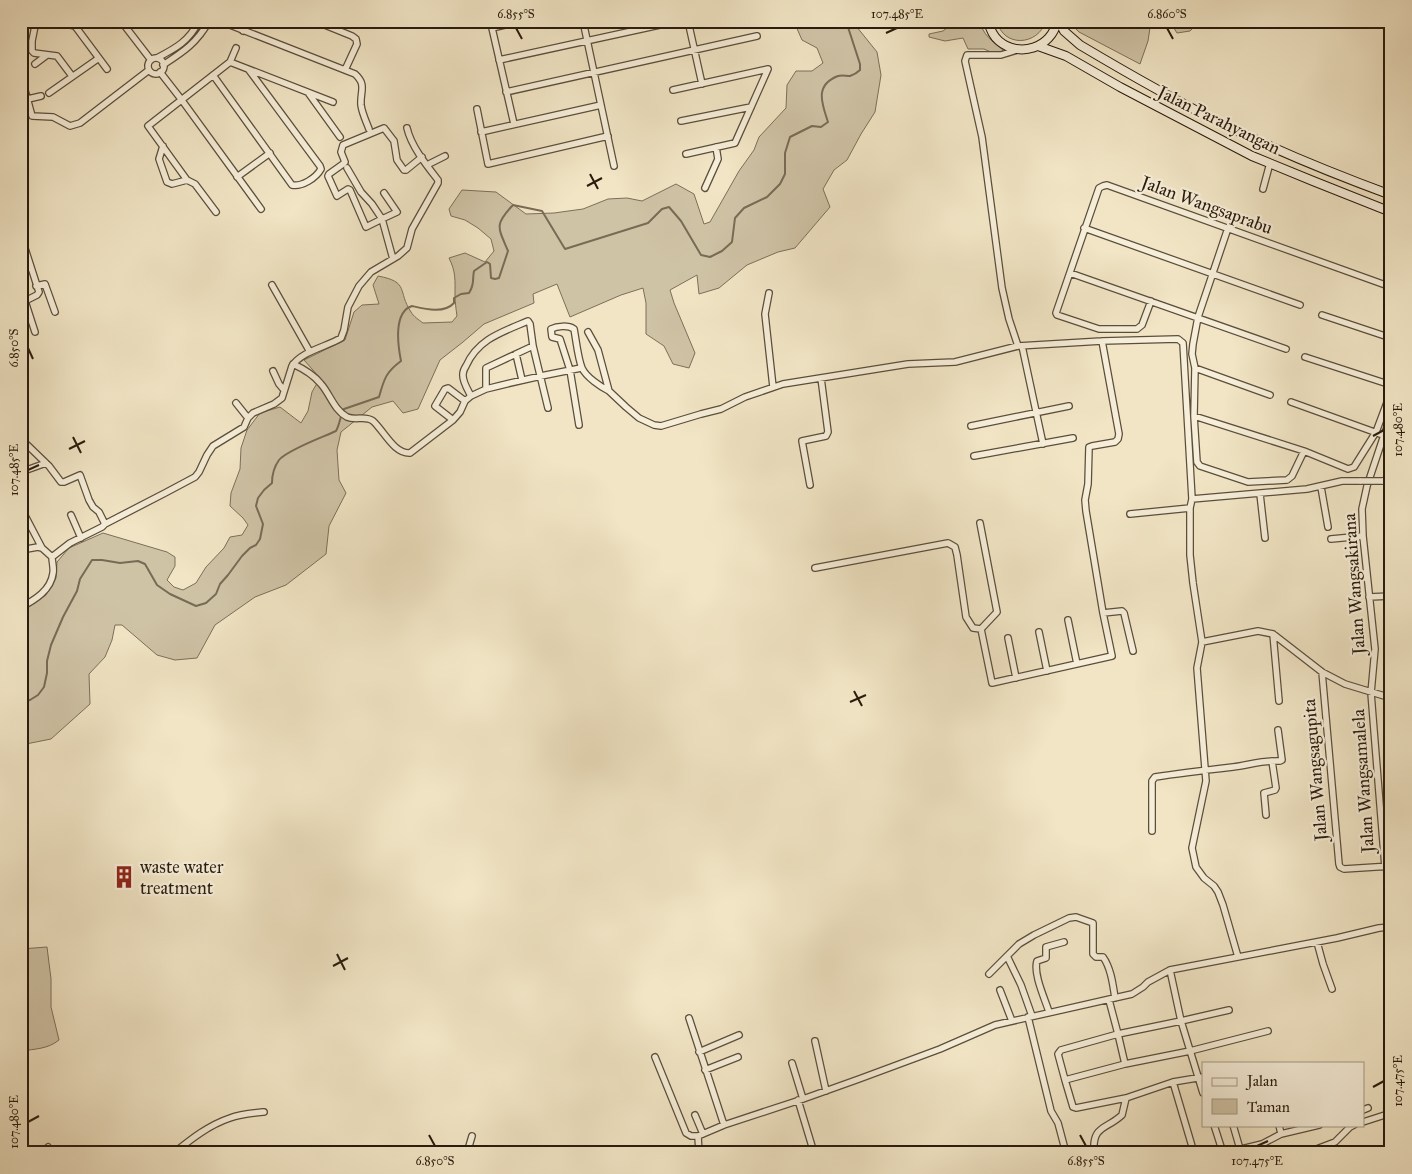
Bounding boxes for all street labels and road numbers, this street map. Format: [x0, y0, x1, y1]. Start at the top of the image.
street label: Jalan Parahyangan [1152, 80, 1284, 160]
street label: Jalan Wangsaprabu [1136, 170, 1276, 240]
street label: Jalan Wangsakirana [1338, 512, 1371, 657]
street label: Jalan Wangsagupita [1298, 697, 1333, 844]
street label: Jalan Wangsamalela [1347, 708, 1380, 856]

